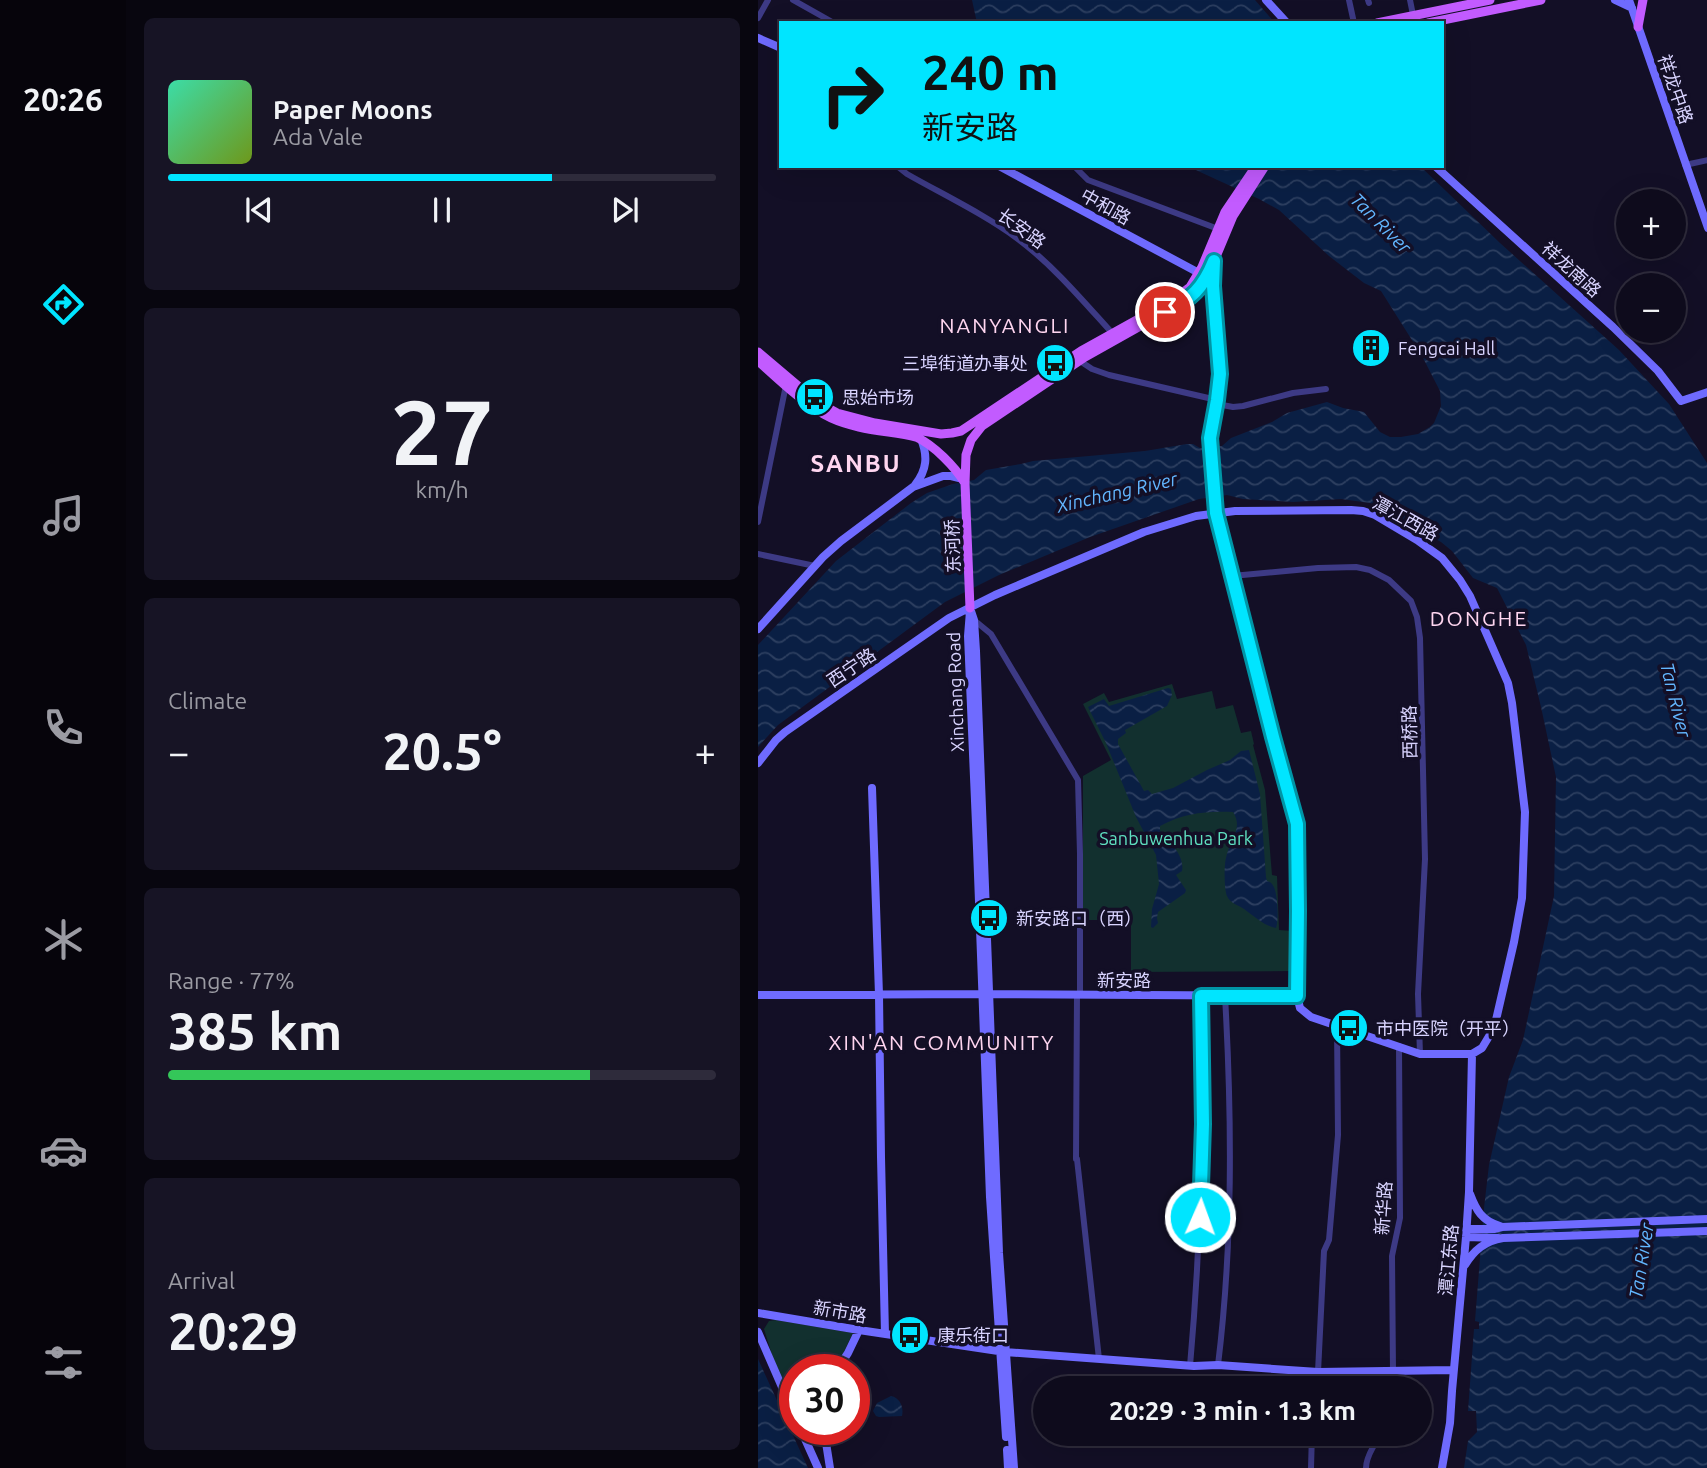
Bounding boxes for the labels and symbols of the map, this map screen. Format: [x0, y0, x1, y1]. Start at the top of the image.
street label: 祥龙中路 [1655, 52, 1697, 126]
street label: 中和路 [1078, 184, 1134, 228]
water label: Tan River [1346, 188, 1416, 258]
street label: 长安路 [994, 204, 1050, 252]
street label: 祥龙南路 [1539, 237, 1605, 301]
pin [1135, 282, 1195, 342]
district label: NANYANGLI [940, 313, 1070, 337]
building icon: Fengcai Hall [1350, 327, 1392, 369]
place label: Fengcai Hall [1398, 338, 1496, 358]
bus stop icon: 三埠街道办事处 [1034, 342, 1076, 384]
place label: 三埠街道办事处 [902, 353, 1028, 373]
bus stop icon: 思始市场 [794, 376, 836, 418]
place label: 思始市场 [842, 387, 914, 407]
district label: SANBU [810, 450, 902, 477]
water label: Xinchang River [1053, 467, 1180, 517]
street label: 潭江西路 [1370, 492, 1442, 544]
street label: 东河桥 [941, 519, 963, 573]
district label: DONGHE [1430, 606, 1528, 630]
street label: Xinchang Road [943, 632, 967, 752]
street label: 西宁路 [823, 644, 879, 690]
water label: Tan River [1656, 660, 1696, 741]
street label: 西桥路 [1399, 705, 1419, 759]
park label: Sanbuwenhua Park [1099, 828, 1253, 848]
bus stop icon: 新安路口（西） [968, 897, 1010, 939]
place label: 新安路口（西） [1016, 908, 1142, 928]
street label: 新安路 [1097, 970, 1151, 990]
bus stop icon: 市中医院（开平） [1328, 1007, 1370, 1049]
place label: 市中医院（开平） [1376, 1018, 1520, 1038]
district label: XIN'AN COMMUNITY [828, 1030, 1056, 1054]
position arrow [1163, 1180, 1237, 1254]
street label: 新华路 [1371, 1180, 1395, 1236]
water label: Tan River [1624, 1221, 1658, 1301]
street label: 潭江东路 [1435, 1223, 1461, 1297]
street label: 新市路 [812, 1296, 868, 1326]
bus stop icon: 康乐街口 [889, 1314, 931, 1356]
place label: 康乐街口 [937, 1325, 1009, 1345]
speed limit sign: 30 [779, 1354, 870, 1445]

